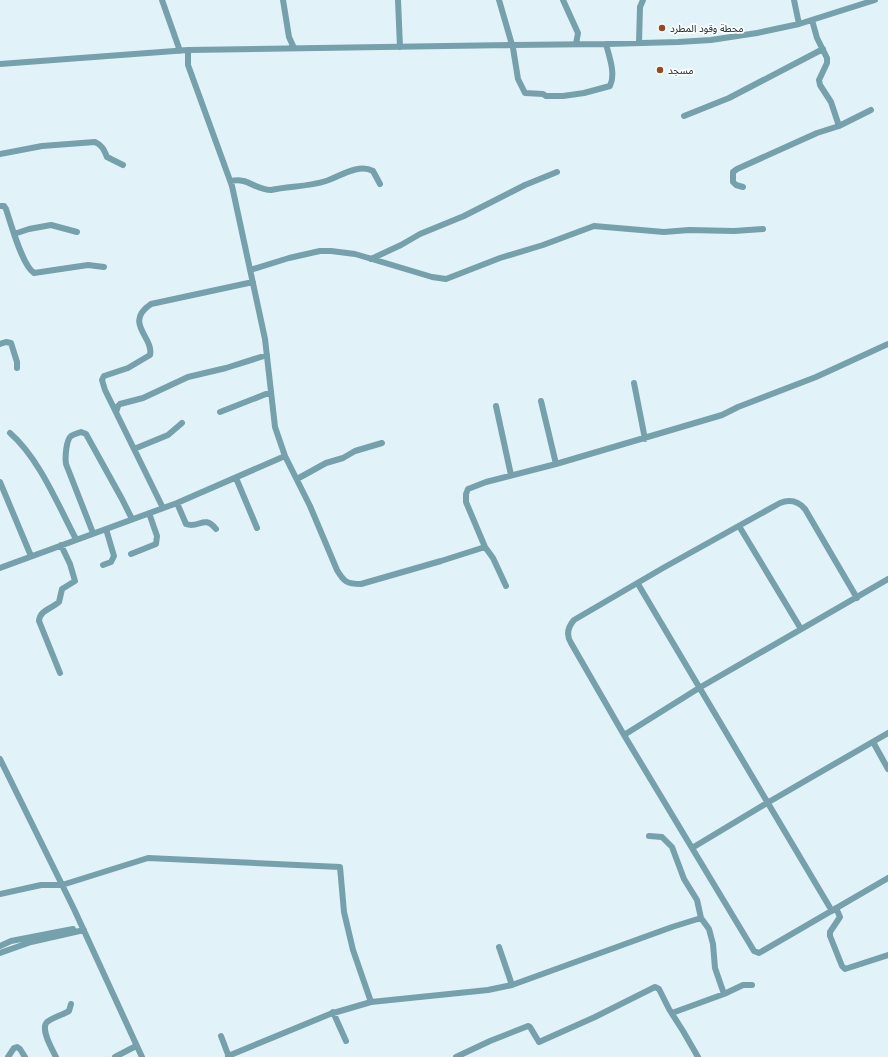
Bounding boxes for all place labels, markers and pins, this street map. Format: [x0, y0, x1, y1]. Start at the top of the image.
place label: محطة وقود المطرد [670, 21, 744, 35]
marker: محطة وقود المطرد [657, 23, 667, 33]
place label: مسجد [668, 63, 693, 77]
marker: مسجد [655, 65, 665, 75]

